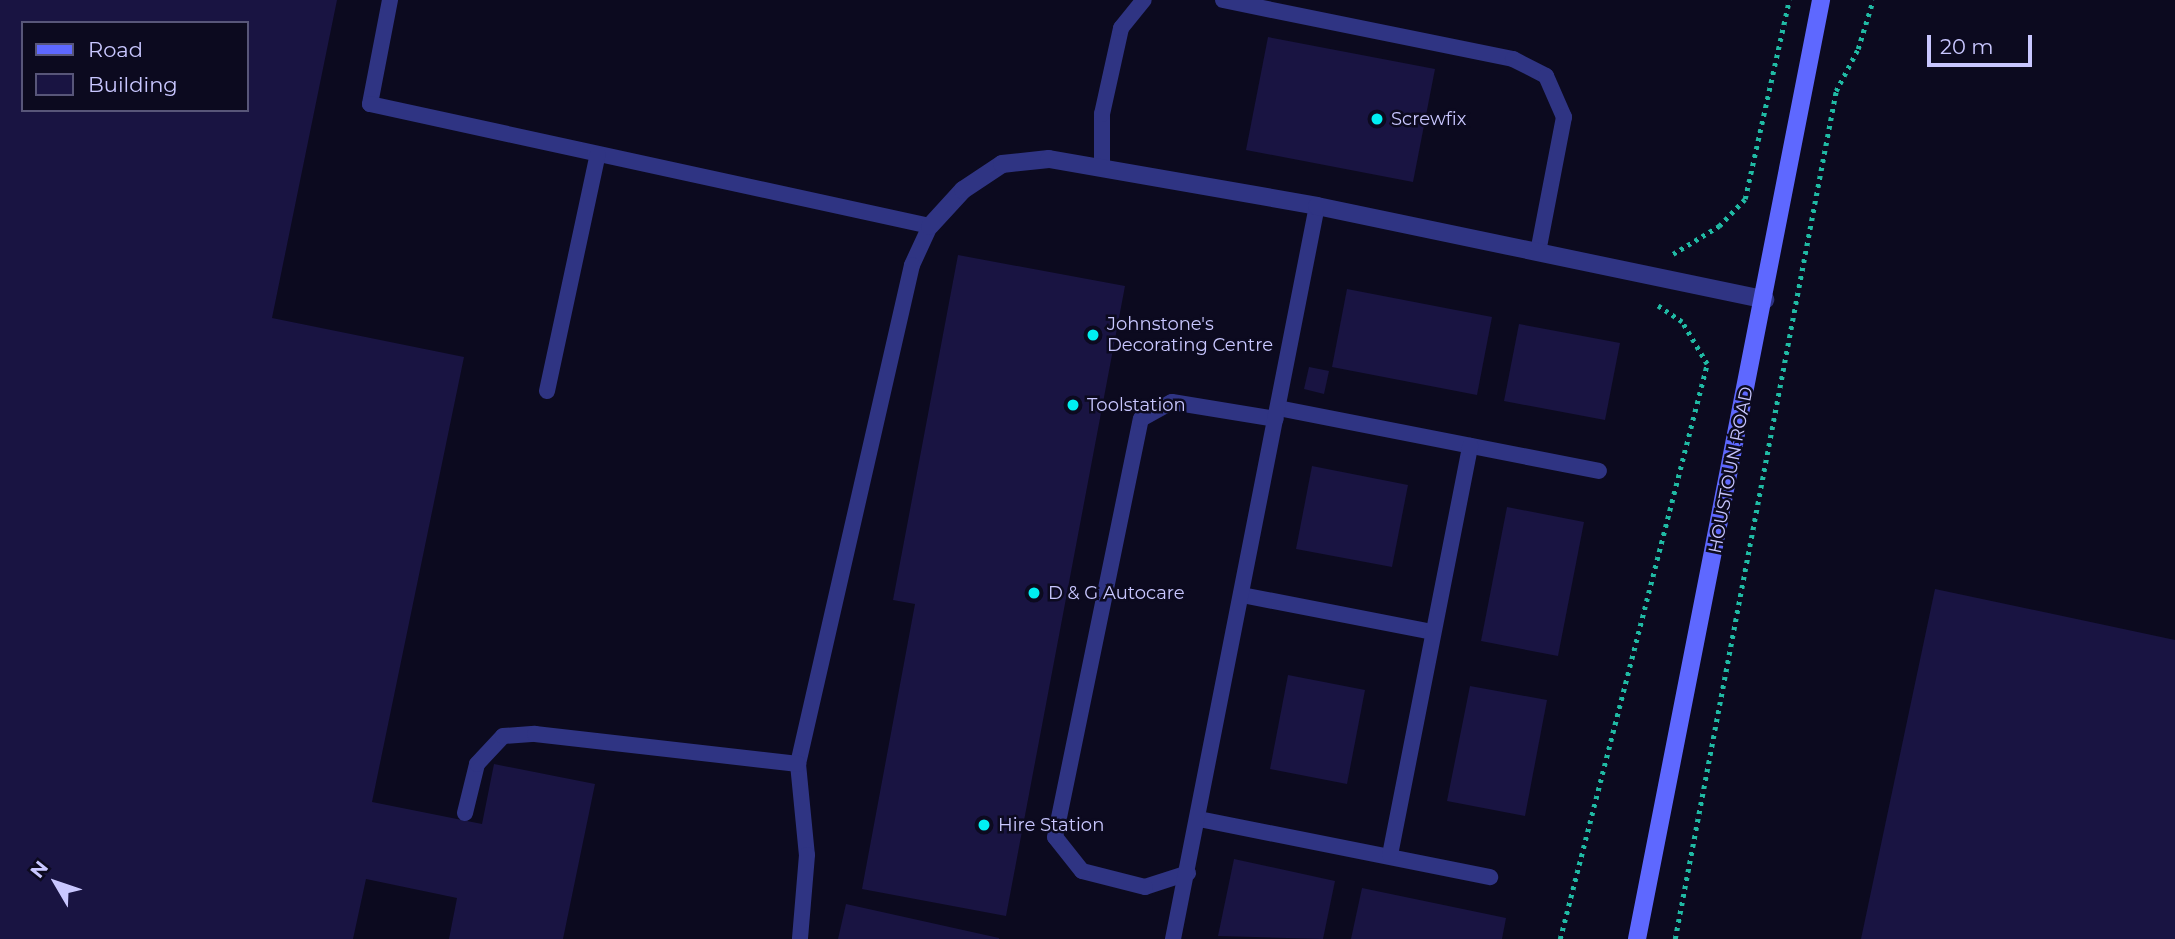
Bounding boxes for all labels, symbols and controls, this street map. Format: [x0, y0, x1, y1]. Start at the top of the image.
legend [21, 21, 248, 112]
scale bar [1930, 21, 2035, 65]
text: 20 m [1940, 34, 1994, 59]
text: Road [88, 37, 143, 62]
text: Building [88, 72, 178, 97]
place label: Screwfix [1391, 108, 1466, 130]
marker: Screwfix [1369, 111, 1385, 127]
place label: Johnstone's Decorating Centre [1107, 314, 1273, 356]
marker: Johnstone's Decorating Centre [1085, 327, 1101, 343]
street label: HOUSTOUN ROAD [1704, 385, 1758, 555]
place label: Toolstation [1087, 394, 1186, 416]
marker: Toolstation [1065, 397, 1081, 413]
place label: D & G Autocare [1048, 582, 1185, 604]
marker: D & G Autocare [1026, 585, 1042, 601]
place label: Hire Station [998, 814, 1104, 836]
marker: Hire Station [976, 817, 992, 833]
north arrow [21, 848, 91, 918]
text: N [26, 856, 53, 883]

